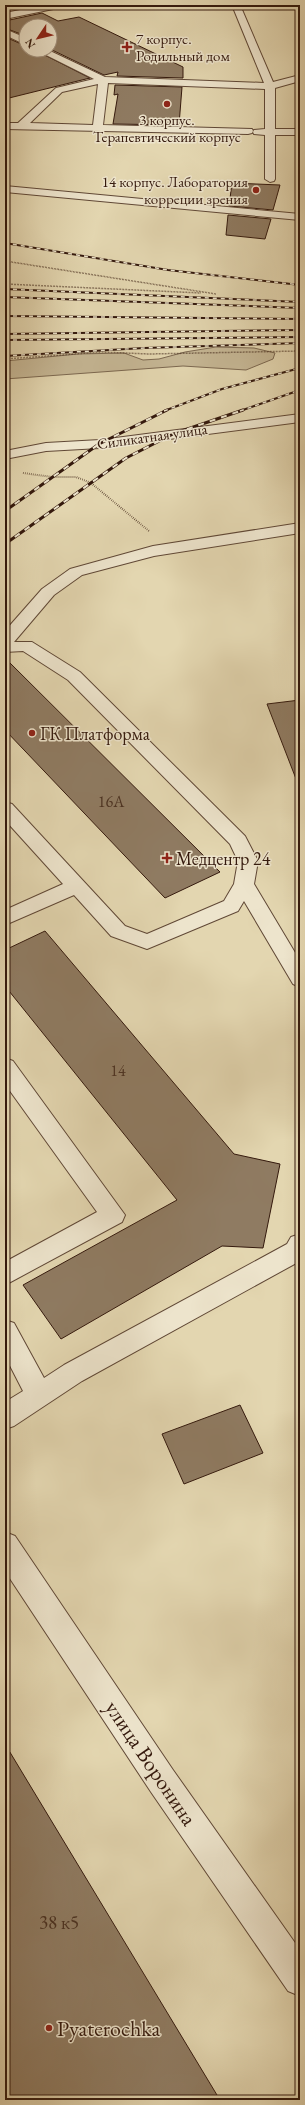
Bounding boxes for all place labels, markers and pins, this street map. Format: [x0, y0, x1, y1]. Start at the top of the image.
place label: 7 корпус. Родильный дом [136, 29, 230, 65]
marker: 7 корпус. Родильный дом [121, 41, 133, 53]
marker: 3 корпус. Терапевтический корпус [162, 99, 172, 109]
place label: 3 корпус. Терапевтический корпус [93, 110, 241, 146]
place label: 14 корпус. Лаборатория корреции зрения [102, 172, 248, 208]
marker: 14 корпус. Лаборатория корреции зрения [251, 185, 261, 195]
place label: ГК Платформа [40, 722, 151, 745]
marker: ГК Платформа [27, 728, 37, 738]
place label: Медцентр 24 [176, 847, 271, 870]
marker: Медцентр 24 [161, 852, 173, 864]
place label: Pyaterochka [57, 2014, 161, 2043]
marker: Pyaterochka [44, 2023, 54, 2033]

